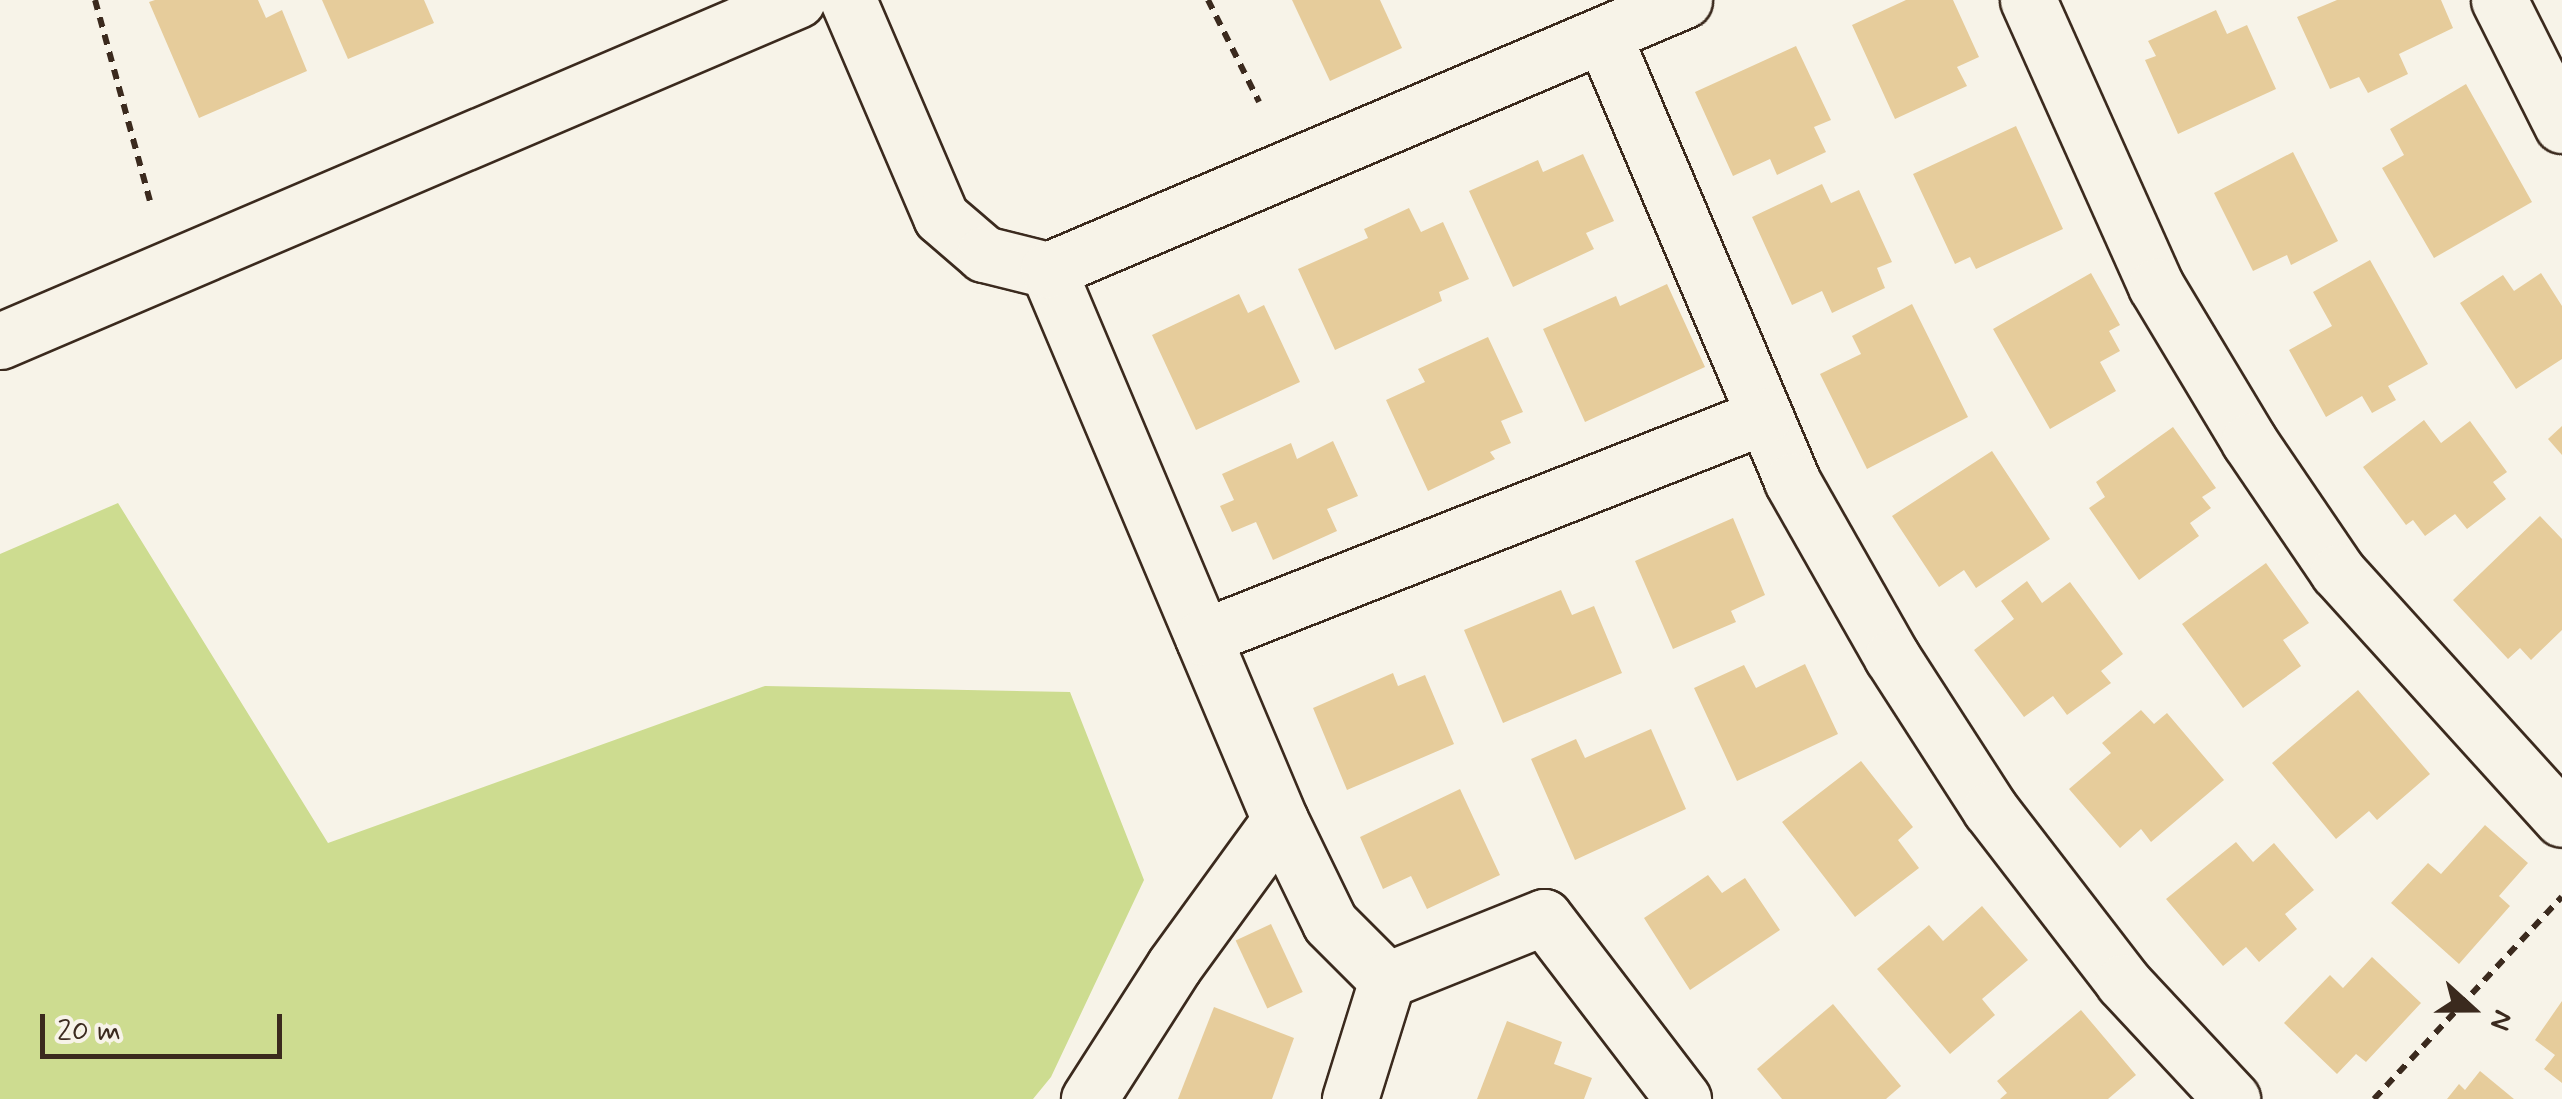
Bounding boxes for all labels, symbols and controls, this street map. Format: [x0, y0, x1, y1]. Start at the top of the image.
north arrow [2422, 959, 2522, 1059]
scale bar [45, 994, 288, 1056]
text: N [2480, 1005, 2521, 1035]
text: 20 m [57, 1012, 121, 1051]

